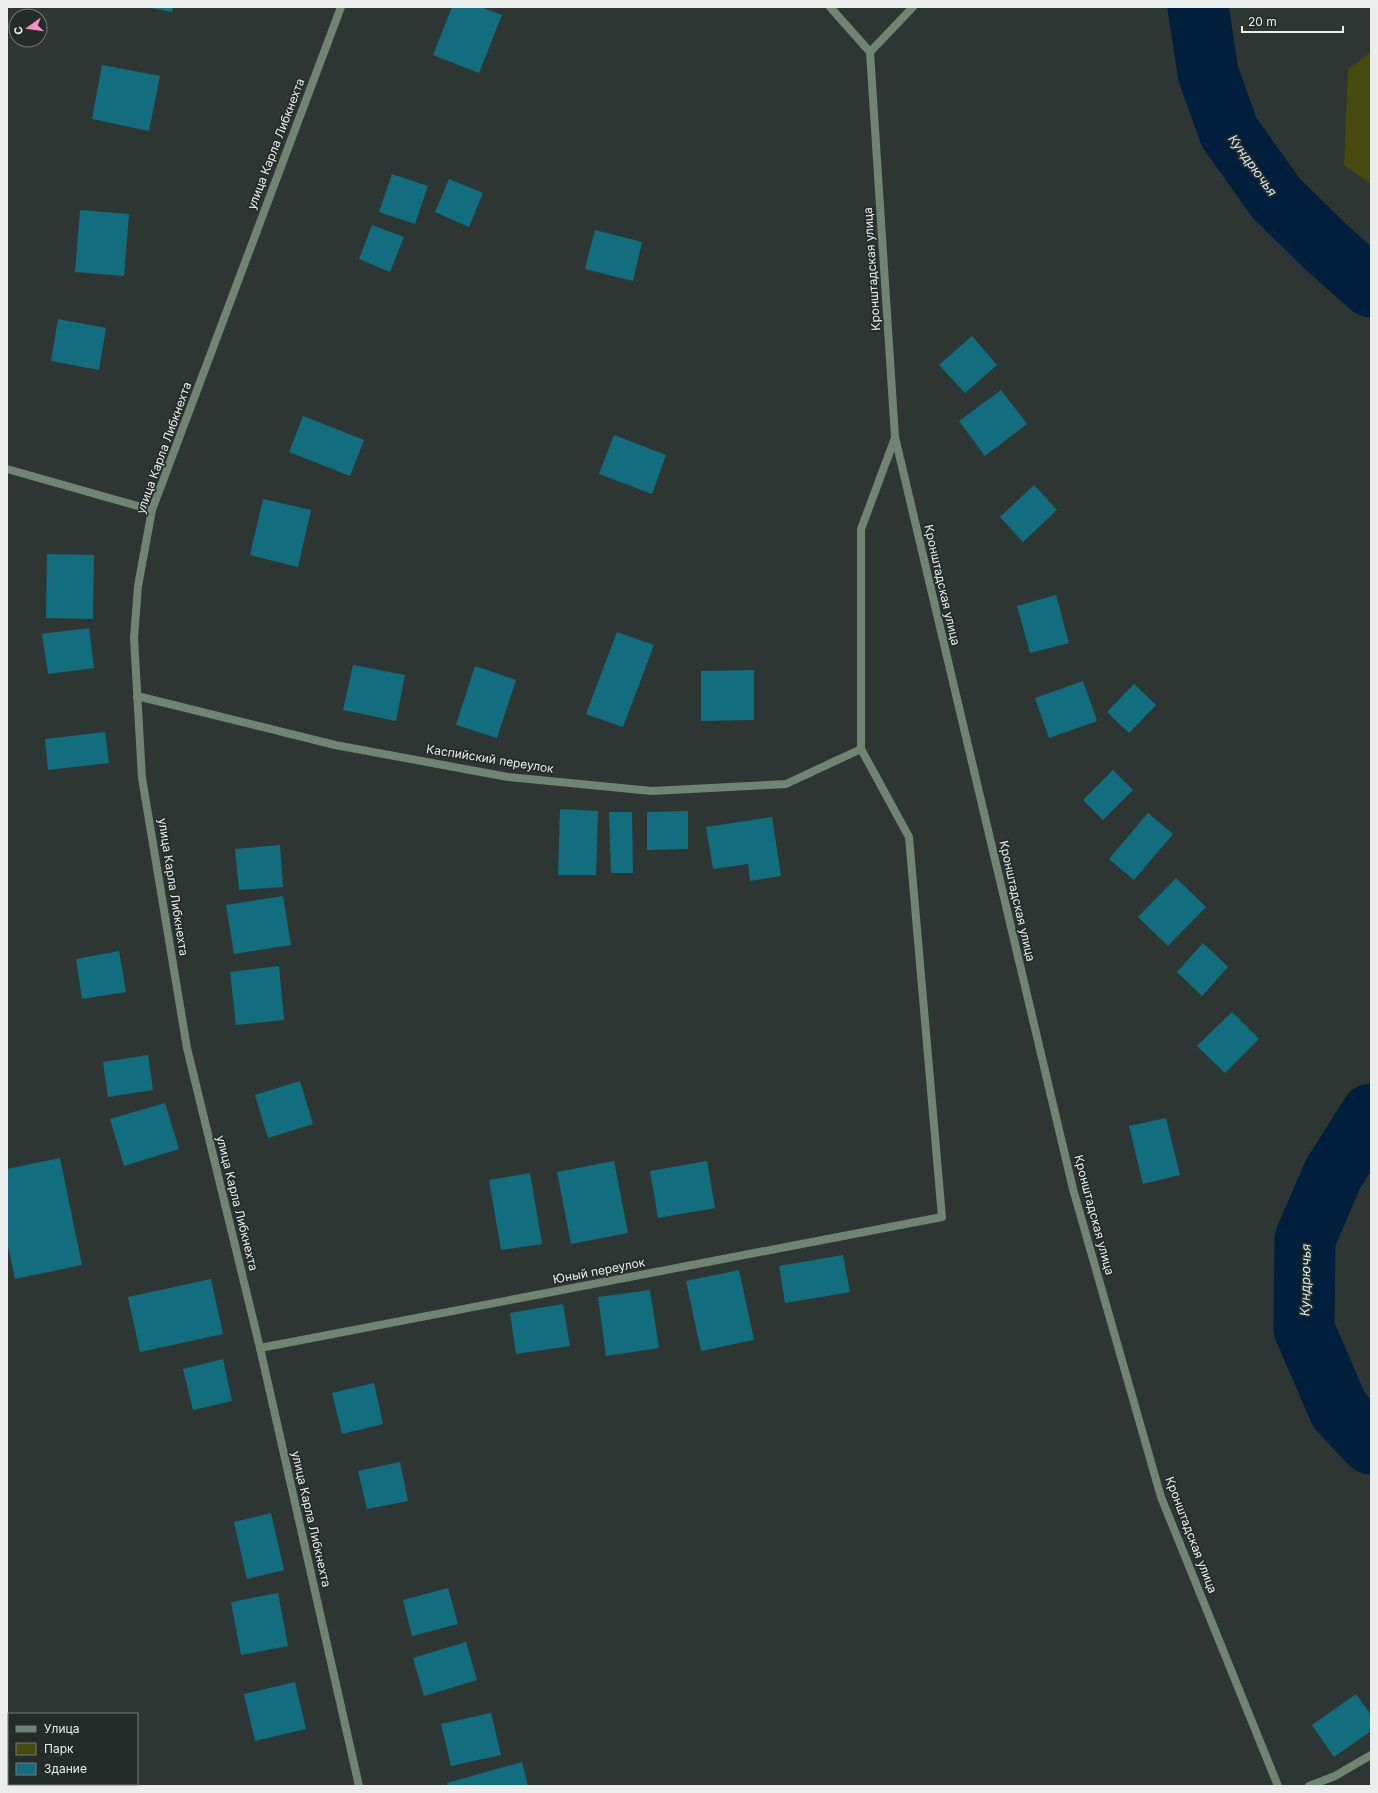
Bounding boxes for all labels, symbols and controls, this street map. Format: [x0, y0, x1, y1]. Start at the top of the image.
north arrow [8, 8, 48, 48]
scale bar [1242, 8, 1343, 34]
text: 20 m [1248, 14, 1277, 29]
text: С [11, 25, 26, 36]
street label: улица Карла Либкнехта [244, 76, 307, 212]
water label: Кундрючья [1225, 131, 1281, 199]
street label: Кронштадская улица [860, 207, 883, 331]
street label: улица Карла Либкнехта [133, 380, 194, 516]
street label: Кронштадская улица [921, 523, 964, 647]
street label: Каспийский переулок [425, 741, 555, 776]
street label: улица Карла Либкнехта [155, 817, 192, 957]
street label: Кронштадская улица [996, 839, 1039, 963]
street label: улица Карла Либкнехта [213, 1134, 262, 1272]
street label: Кронштадская улица [1071, 1153, 1118, 1277]
water label: Кундрючья [1296, 1244, 1314, 1316]
street label: Юный переулок [552, 1254, 647, 1287]
street label: улица Карла Либкнехта [289, 1449, 334, 1588]
street label: Кронштадская улица [1162, 1474, 1221, 1595]
legend [8, 1713, 138, 1785]
text: Улица [44, 1721, 79, 1736]
text: Парк [44, 1741, 74, 1756]
text: Здание [44, 1761, 87, 1776]

